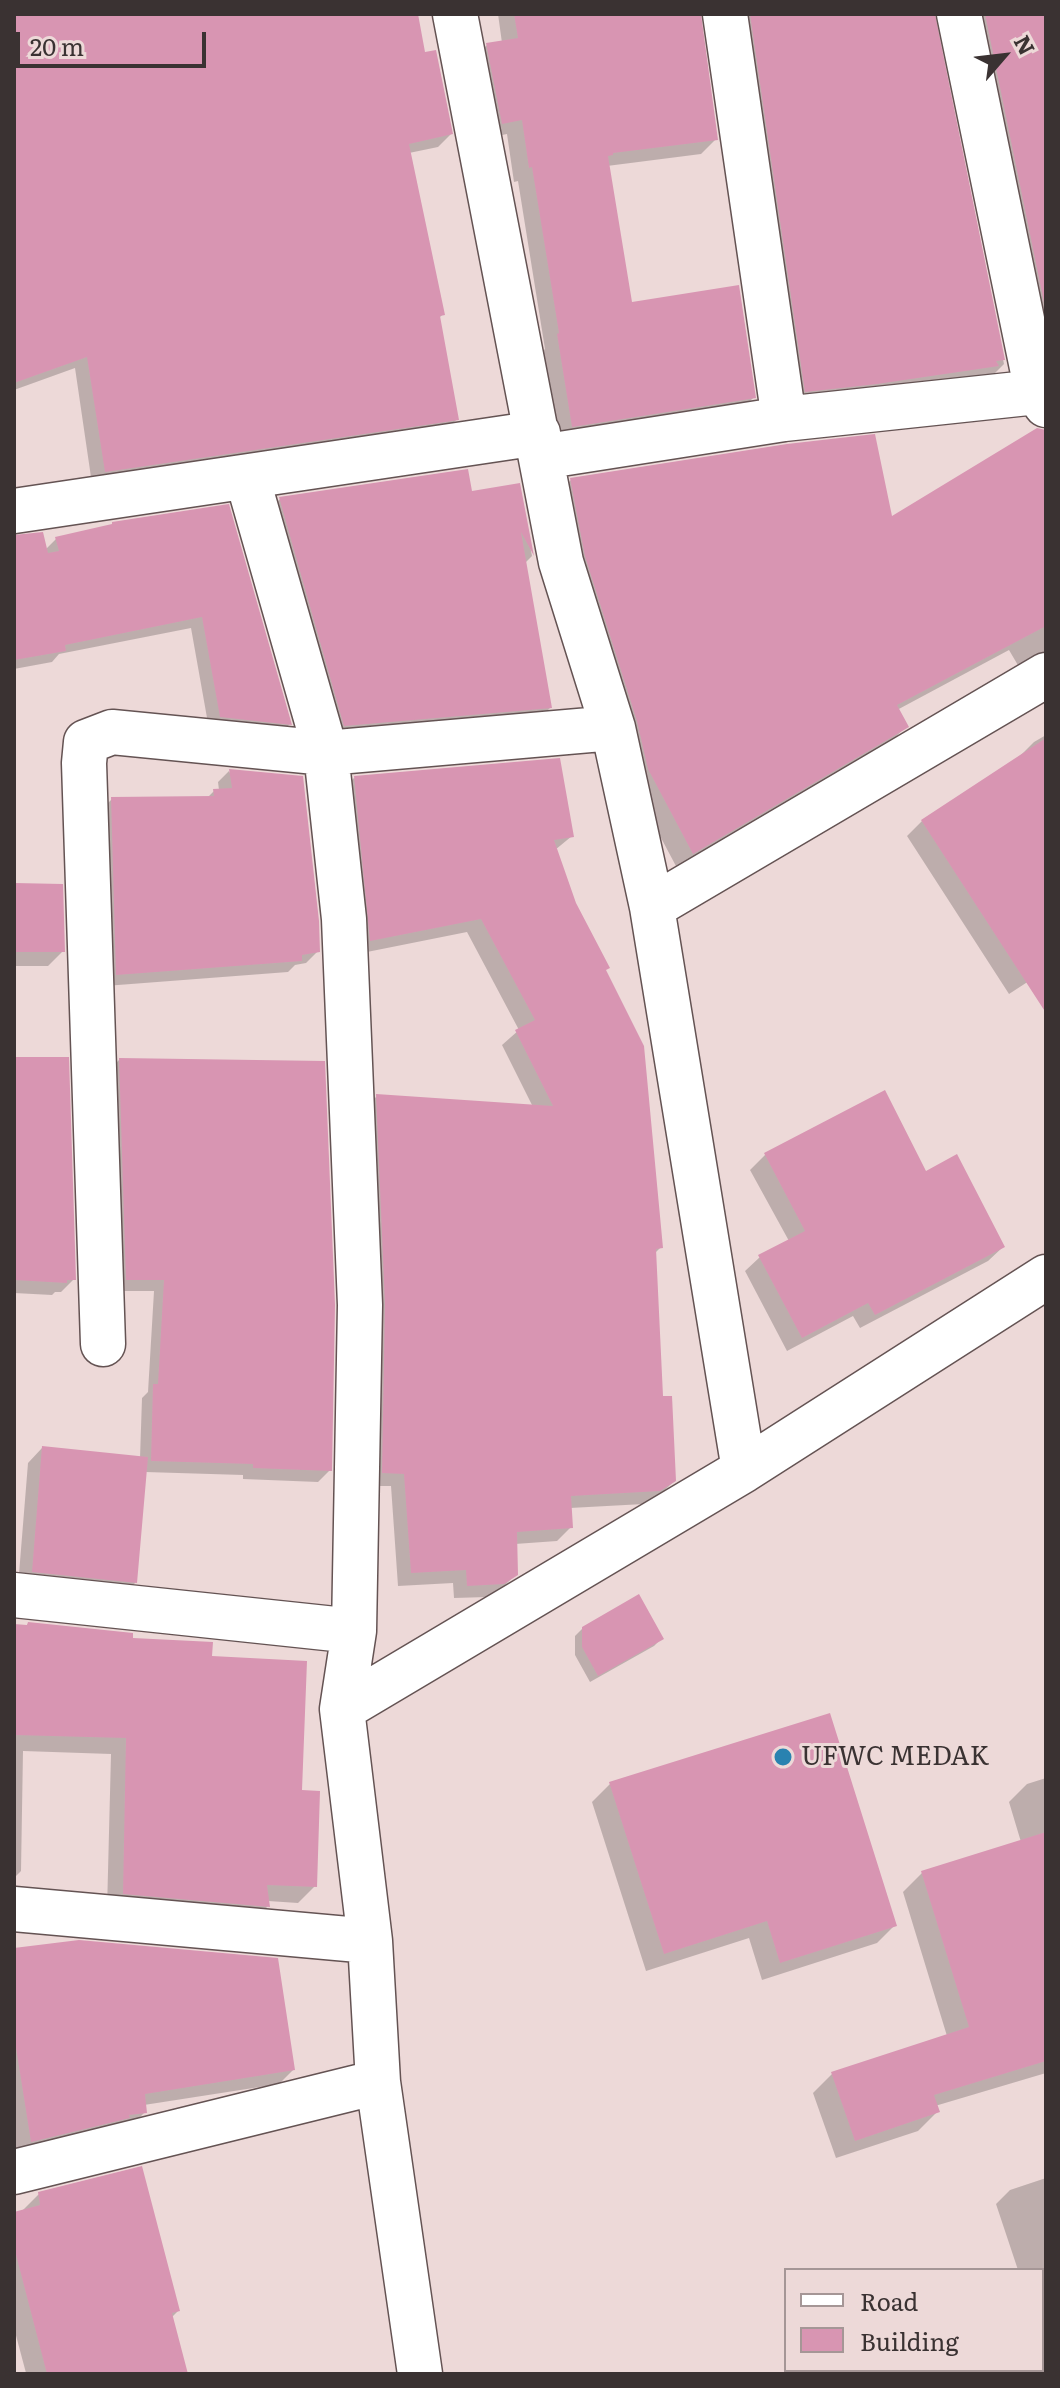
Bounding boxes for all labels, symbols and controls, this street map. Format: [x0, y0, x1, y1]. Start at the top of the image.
scale bar [20, 16, 210, 66]
north arrow [964, 16, 1044, 96]
text: 20 m [30, 28, 84, 63]
text: N [1007, 29, 1045, 60]
place label: UFWC MEDAK [801, 1741, 989, 1773]
marker: UFWC MEDAK [772, 1746, 794, 1768]
legend [784, 2268, 1044, 2372]
text: Road [860, 2283, 918, 2318]
text: Building [860, 2323, 959, 2358]

